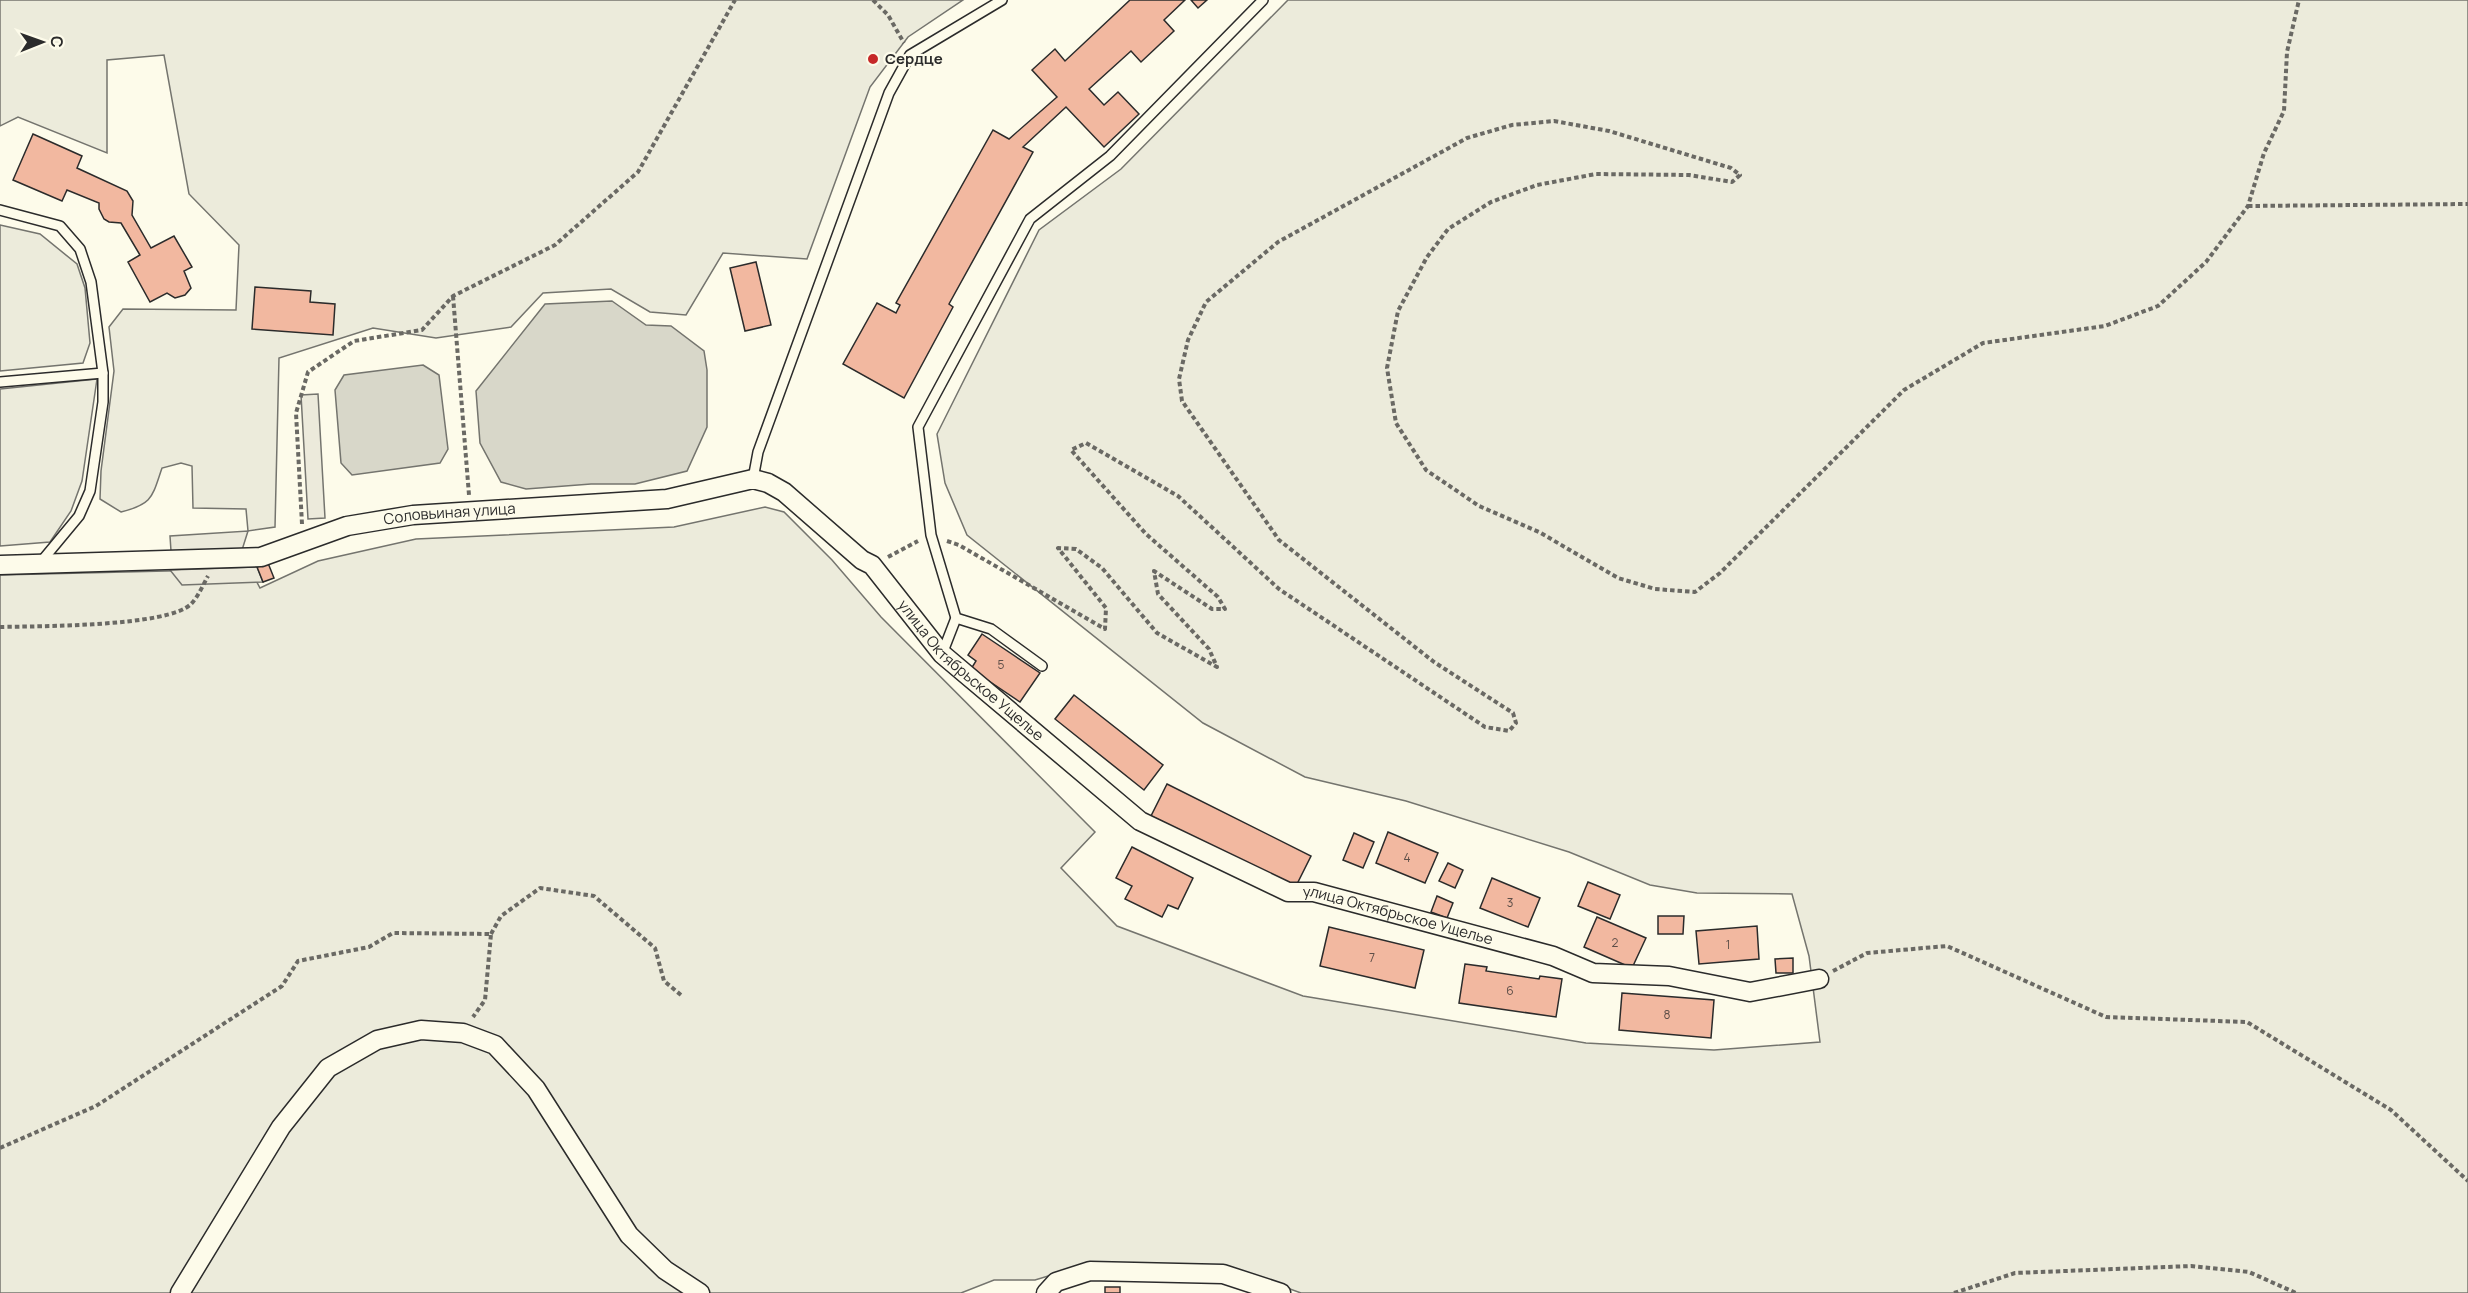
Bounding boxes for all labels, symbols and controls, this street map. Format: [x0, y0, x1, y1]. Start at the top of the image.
north arrow [12, 12, 72, 72]
text: С [46, 36, 68, 48]
place label: Сердце [885, 48, 943, 69]
marker: Сердце [866, 52, 880, 66]
street label: Соловьиная улица [382, 498, 516, 530]
street label: улица Октябрьское Ущелье [893, 595, 1049, 746]
house number: 5 [998, 656, 1005, 673]
house number: 4 [1403, 849, 1411, 866]
street label: улица Октябрьское Ущелье [1303, 880, 1496, 950]
house number: 3 [1507, 894, 1513, 911]
house number: 2 [1612, 934, 1619, 951]
house number: 1 [1726, 936, 1730, 953]
house number: 7 [1369, 949, 1375, 966]
house number: 6 [1506, 982, 1514, 999]
house number: 8 [1664, 1006, 1671, 1023]

